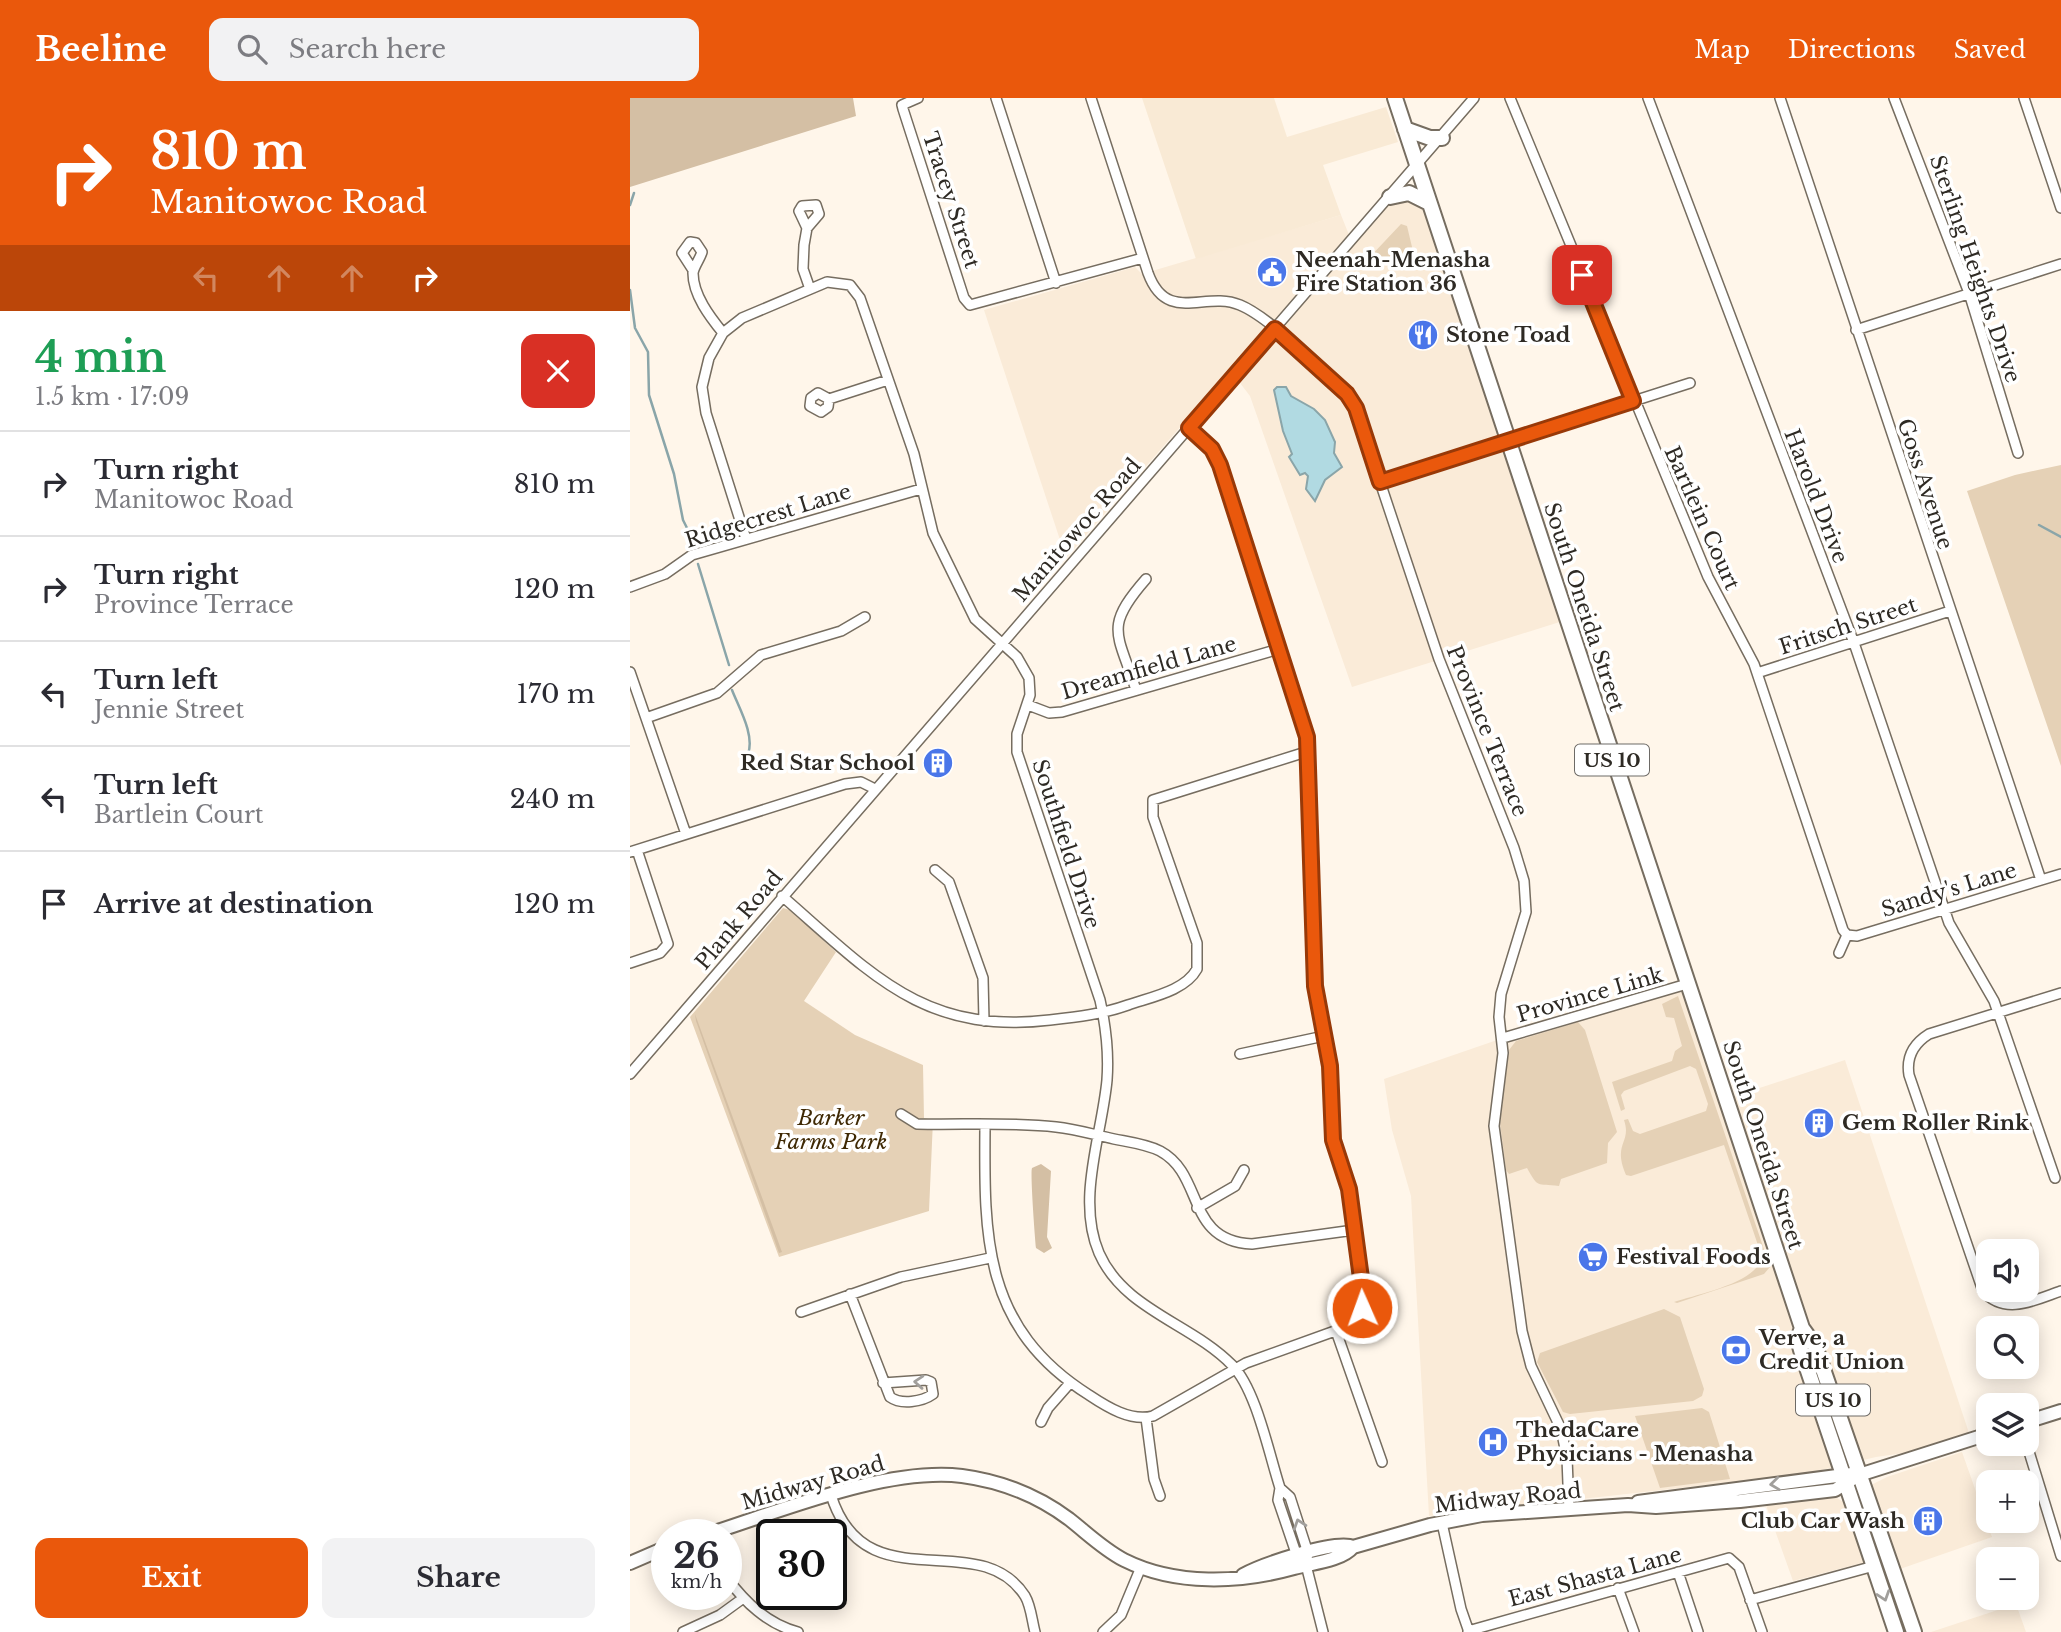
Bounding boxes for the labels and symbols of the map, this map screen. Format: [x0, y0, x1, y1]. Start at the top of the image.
street label: Tracey Street [917, 128, 985, 272]
street label: Sterling Heights Drive [1924, 152, 2026, 386]
pin [1552, 245, 1612, 305]
place label: Neenah-Menasha Fire Station 36 [1295, 247, 1490, 297]
public building icon: Neenah-Menasha Fire Station 36 [1255, 255, 1289, 289]
restaurant icon: Stone Toad [1406, 318, 1440, 352]
place label: Stone Toad [1446, 322, 1571, 348]
street label: Goss Avenue [1892, 415, 1958, 553]
street label: Harold Drive [1778, 425, 1854, 567]
street label: Bartlein Court [1659, 442, 1745, 594]
street label: Manitowoc Road [1008, 453, 1146, 607]
street label: Ridgecrest Lane [682, 478, 854, 554]
street label: South Oneida Street [1538, 499, 1630, 715]
street label: Fritsch Street [1776, 591, 1920, 661]
street label: Dreamfield Lane [1059, 631, 1239, 705]
street label: Province Terrace [1441, 642, 1533, 820]
road number: US 10 [1575, 744, 1649, 776]
building icon: Red Star School [921, 746, 955, 780]
place label: Red Star School [740, 750, 916, 776]
street label: Southfield Drive [1026, 756, 1106, 932]
street label: Sandy's Lane [1878, 857, 2020, 923]
street label: Plank Road [690, 865, 788, 975]
street label: Province Link [1514, 962, 1666, 1028]
street label: South Oneida Street [1717, 1037, 1809, 1253]
park label: Barker Farms Park [774, 1105, 887, 1155]
building icon: Gem Roller Rink [1802, 1106, 1836, 1140]
place label: Gem Roller Rink [1842, 1110, 2030, 1136]
supermarket icon: Festival Foods [1576, 1240, 1610, 1274]
place label: Festival Foods [1616, 1244, 1771, 1270]
position arrow [1325, 1271, 1399, 1345]
place label: Verve, a Credit Union [1758, 1325, 1905, 1375]
bank icon: Verve, a Credit Union [1719, 1333, 1753, 1367]
one-way arrow [913, 1375, 924, 1390]
road number: US 10 [1796, 1384, 1870, 1416]
place label: ThedaCare Physicians - Menasha [1516, 1417, 1753, 1467]
hospital icon: ThedaCare Physicians - Menasha [1476, 1425, 1510, 1459]
street label: Midway Road [738, 1450, 888, 1516]
one-way arrow [1769, 1476, 1781, 1491]
street label: Midway Road [1433, 1477, 1583, 1519]
building icon: Club Car Wash [1911, 1504, 1945, 1538]
place label: Club Car Wash [1741, 1508, 1905, 1534]
speed limit sign: 30 [756, 1519, 847, 1610]
one-way arrow [1293, 1519, 1307, 1531]
street label: East Shasta Lane [1506, 1541, 1684, 1613]
one-way arrow [1876, 1590, 1891, 1602]

